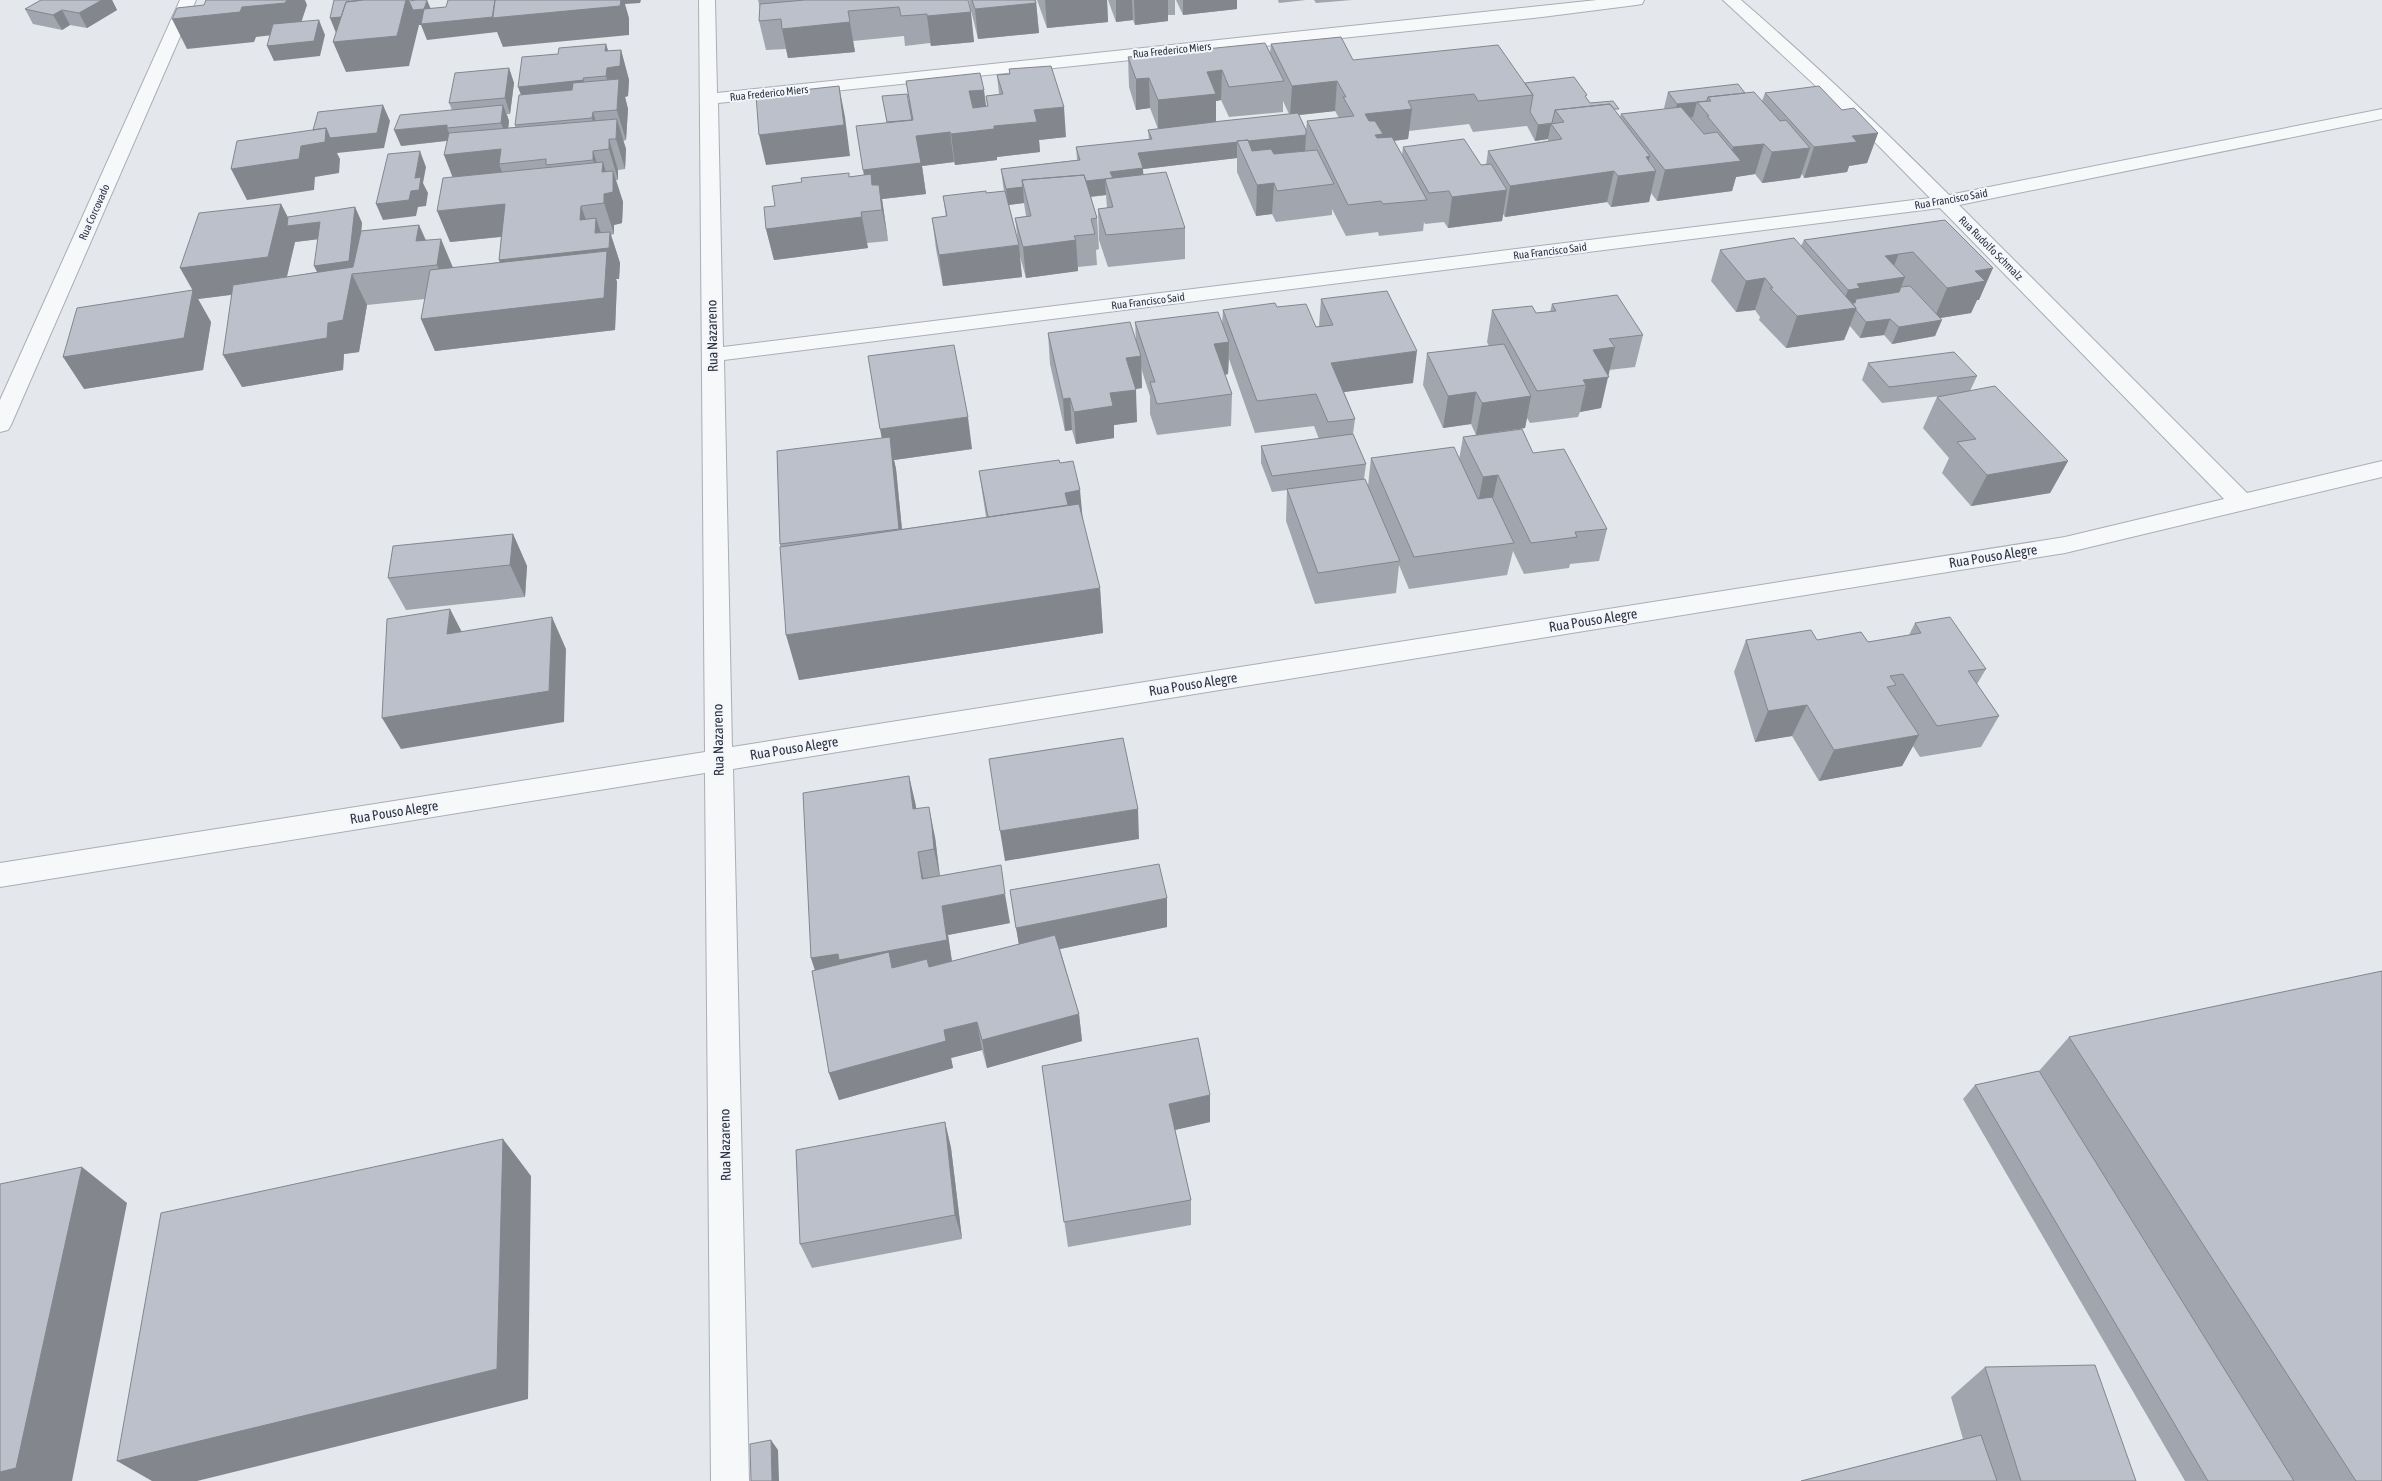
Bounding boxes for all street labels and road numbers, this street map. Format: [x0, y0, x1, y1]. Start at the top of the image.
street label: Rua Frederico Miers [1132, 40, 1212, 60]
street label: Rua Frederico Miers [729, 83, 809, 103]
street label: Rua Corcovado [76, 182, 112, 242]
street label: Rua Francisco Said [1914, 187, 1988, 211]
street label: Rua Rudolfo Schmalz [1957, 214, 2025, 282]
street label: Rua Francisco Said [1513, 241, 1587, 261]
street label: Rua Francisco Said [1111, 291, 1185, 311]
street label: Rua Nazareno [703, 300, 721, 372]
street label: Rua Pouso Alegre [1948, 541, 2038, 571]
street label: Rua Pouso Alegre [1548, 605, 1638, 635]
street label: Rua Pouso Alegre [1148, 669, 1238, 699]
street label: Rua Nazareno [709, 704, 727, 776]
street label: Rua Pouso Alegre [749, 733, 839, 763]
street label: Rua Pouso Alegre [349, 797, 439, 827]
street label: Rua Nazareno [716, 1109, 734, 1181]

